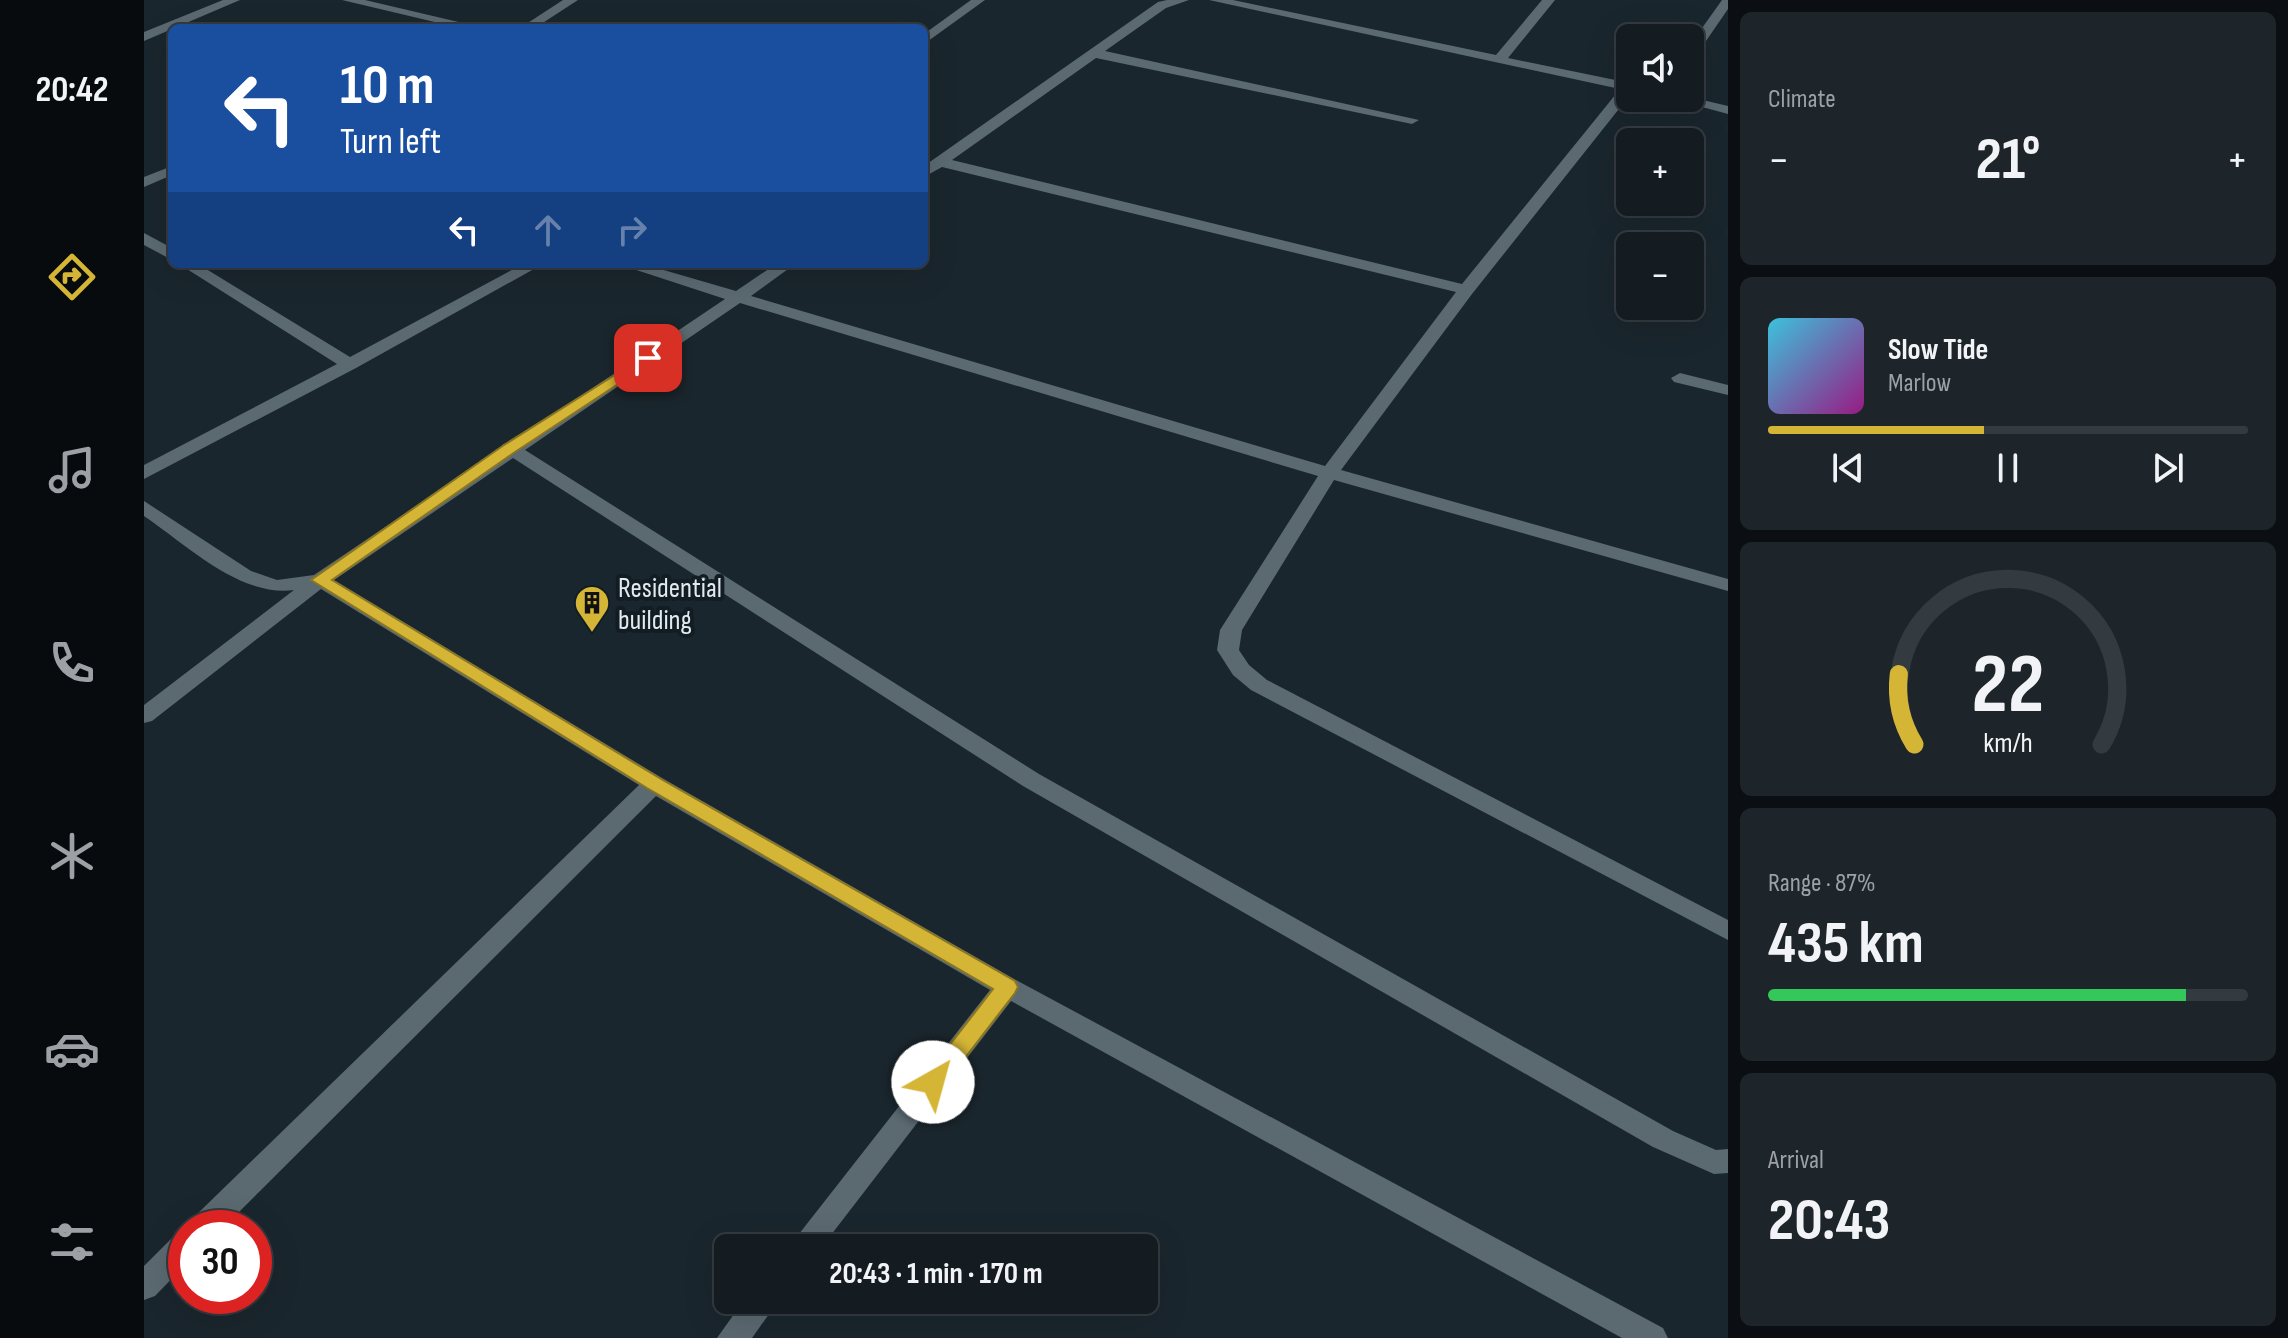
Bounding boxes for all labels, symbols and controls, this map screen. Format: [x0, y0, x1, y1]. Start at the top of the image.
map controls [1616, 24, 1704, 320]
button: sound [1616, 24, 1704, 112]
text: 10 m [340, 53, 434, 120]
icon: left [208, 56, 312, 160]
text: 20:42 [35, 69, 109, 112]
text: Climate [1768, 84, 1836, 115]
text: Turn left [340, 121, 441, 164]
text: 21° [1975, 124, 2041, 196]
button: + [1616, 128, 1704, 216]
text: − [1768, 134, 1790, 187]
text: + [2226, 134, 2248, 187]
icon: left [442, 208, 486, 252]
icon: ahead [526, 208, 570, 252]
icon: right [610, 208, 654, 252]
button: − [1616, 232, 1704, 320]
icon: directions [44, 249, 100, 305]
pin [614, 324, 682, 392]
text: Slow Tide [1888, 332, 1988, 368]
icon: arrive [626, 336, 670, 380]
text: Marlow [1888, 368, 1951, 399]
icon: music [44, 442, 100, 498]
icon: previous [1826, 446, 1870, 490]
icon: pause [1986, 446, 2030, 490]
icon: next [2146, 446, 2190, 490]
place label: Residential building [618, 572, 722, 637]
building icon: Residential building [573, 584, 611, 634]
icon: phone [44, 635, 100, 691]
text: 22 [1972, 636, 2044, 736]
text: km/h [1983, 726, 2033, 761]
icon: climate [44, 828, 100, 884]
text: Range · 87% [1768, 868, 1875, 899]
text: 435 km [1768, 908, 1924, 980]
icon: car [44, 1021, 100, 1077]
position arrow [891, 1040, 975, 1124]
text: Arrival [1768, 1145, 1824, 1176]
text: 20:43 [1768, 1185, 1890, 1257]
speed limit sign: 30 [168, 1210, 272, 1314]
icon: filters [44, 1214, 100, 1270]
text: 20:43 · 1 min · 170 m [829, 1256, 1043, 1292]

